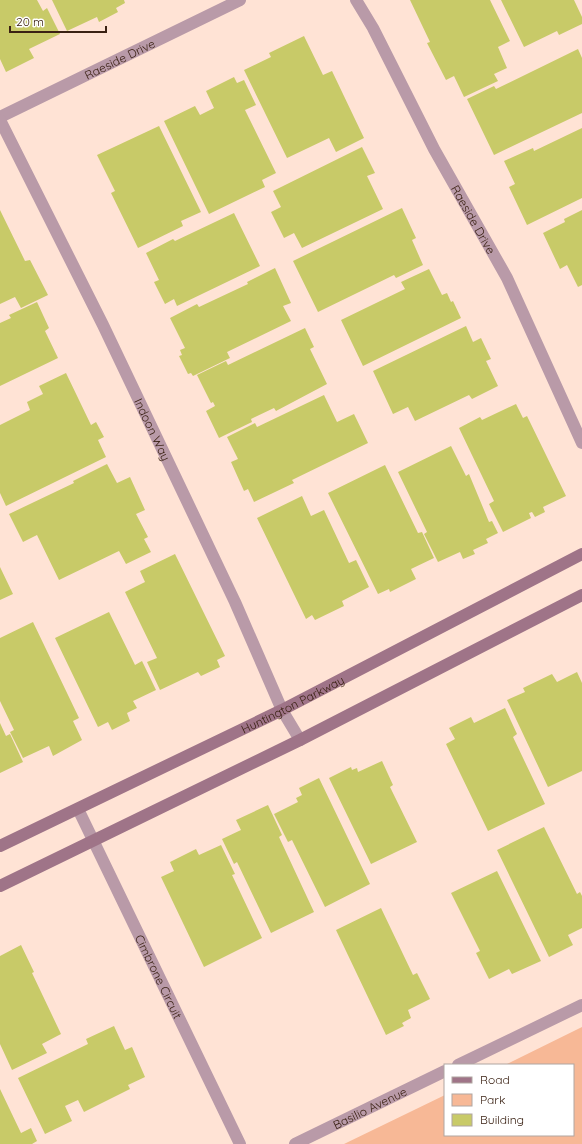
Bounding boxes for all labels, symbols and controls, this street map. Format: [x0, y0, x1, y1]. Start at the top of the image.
scale bar [10, 8, 106, 34]
text: 20 m [16, 14, 44, 29]
street label: Raeside Drive [82, 35, 157, 82]
street label: Raeside Drive [448, 182, 499, 257]
street label: Indoon Way [131, 396, 174, 463]
street label: Huntington Parkway [238, 672, 346, 736]
street label: Cimbrone Circuit [132, 932, 186, 1021]
legend [444, 1064, 574, 1136]
text: Road [480, 1072, 510, 1087]
street label: Basilio Avenue [330, 1083, 409, 1132]
text: Park [480, 1092, 505, 1107]
text: Building [480, 1112, 524, 1127]

